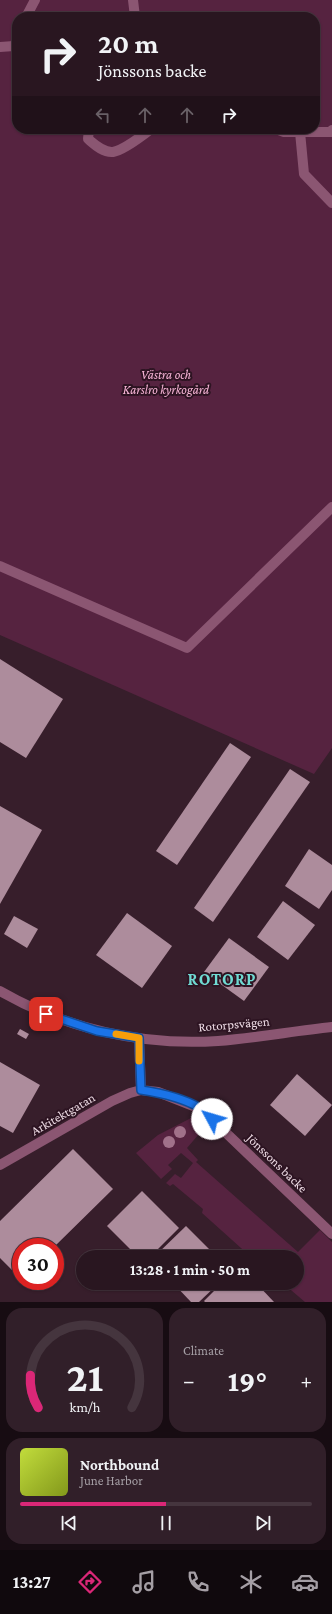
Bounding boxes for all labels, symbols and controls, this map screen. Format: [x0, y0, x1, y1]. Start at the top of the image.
icon: right [32, 28, 84, 80]
text: 20 m [98, 28, 158, 59]
text: Jönssons backe [98, 61, 206, 81]
icon: left [92, 104, 114, 126]
icon: ahead [134, 104, 156, 126]
icon: ahead [176, 104, 198, 126]
icon: right [218, 104, 240, 126]
park label: Västra och Karslro kyrkogård [123, 367, 210, 397]
district label: ROTORP [188, 970, 256, 989]
pin [29, 997, 63, 1031]
icon: arrive [35, 1003, 57, 1025]
street label: Rotorpsvägen [198, 1013, 270, 1035]
street label: Arkitektgatan [28, 1090, 98, 1138]
position arrow [191, 1098, 233, 1140]
street label: Jönssons backe [243, 1130, 311, 1196]
speed limit sign: 30 [12, 1238, 64, 1290]
text: 13:28 · 1 min · 50 m [130, 1262, 250, 1278]
text: Climate [183, 1343, 224, 1358]
text: 21 [66, 1354, 103, 1400]
text: 19° [228, 1364, 267, 1397]
text: − [183, 1368, 195, 1393]
text: + [300, 1368, 312, 1393]
text: km/h [69, 1399, 100, 1415]
text: Northbound [80, 1457, 159, 1473]
text: June Harbor [80, 1473, 143, 1488]
icon: previous [58, 1512, 80, 1534]
icon: pause [155, 1512, 177, 1534]
icon: next [252, 1512, 274, 1534]
icon: directions [76, 1568, 104, 1596]
icon: music [130, 1568, 158, 1596]
icon: phone [184, 1568, 212, 1596]
icon: climate [237, 1568, 265, 1596]
icon: car [291, 1568, 319, 1596]
text: 13:27 [13, 1572, 51, 1592]

